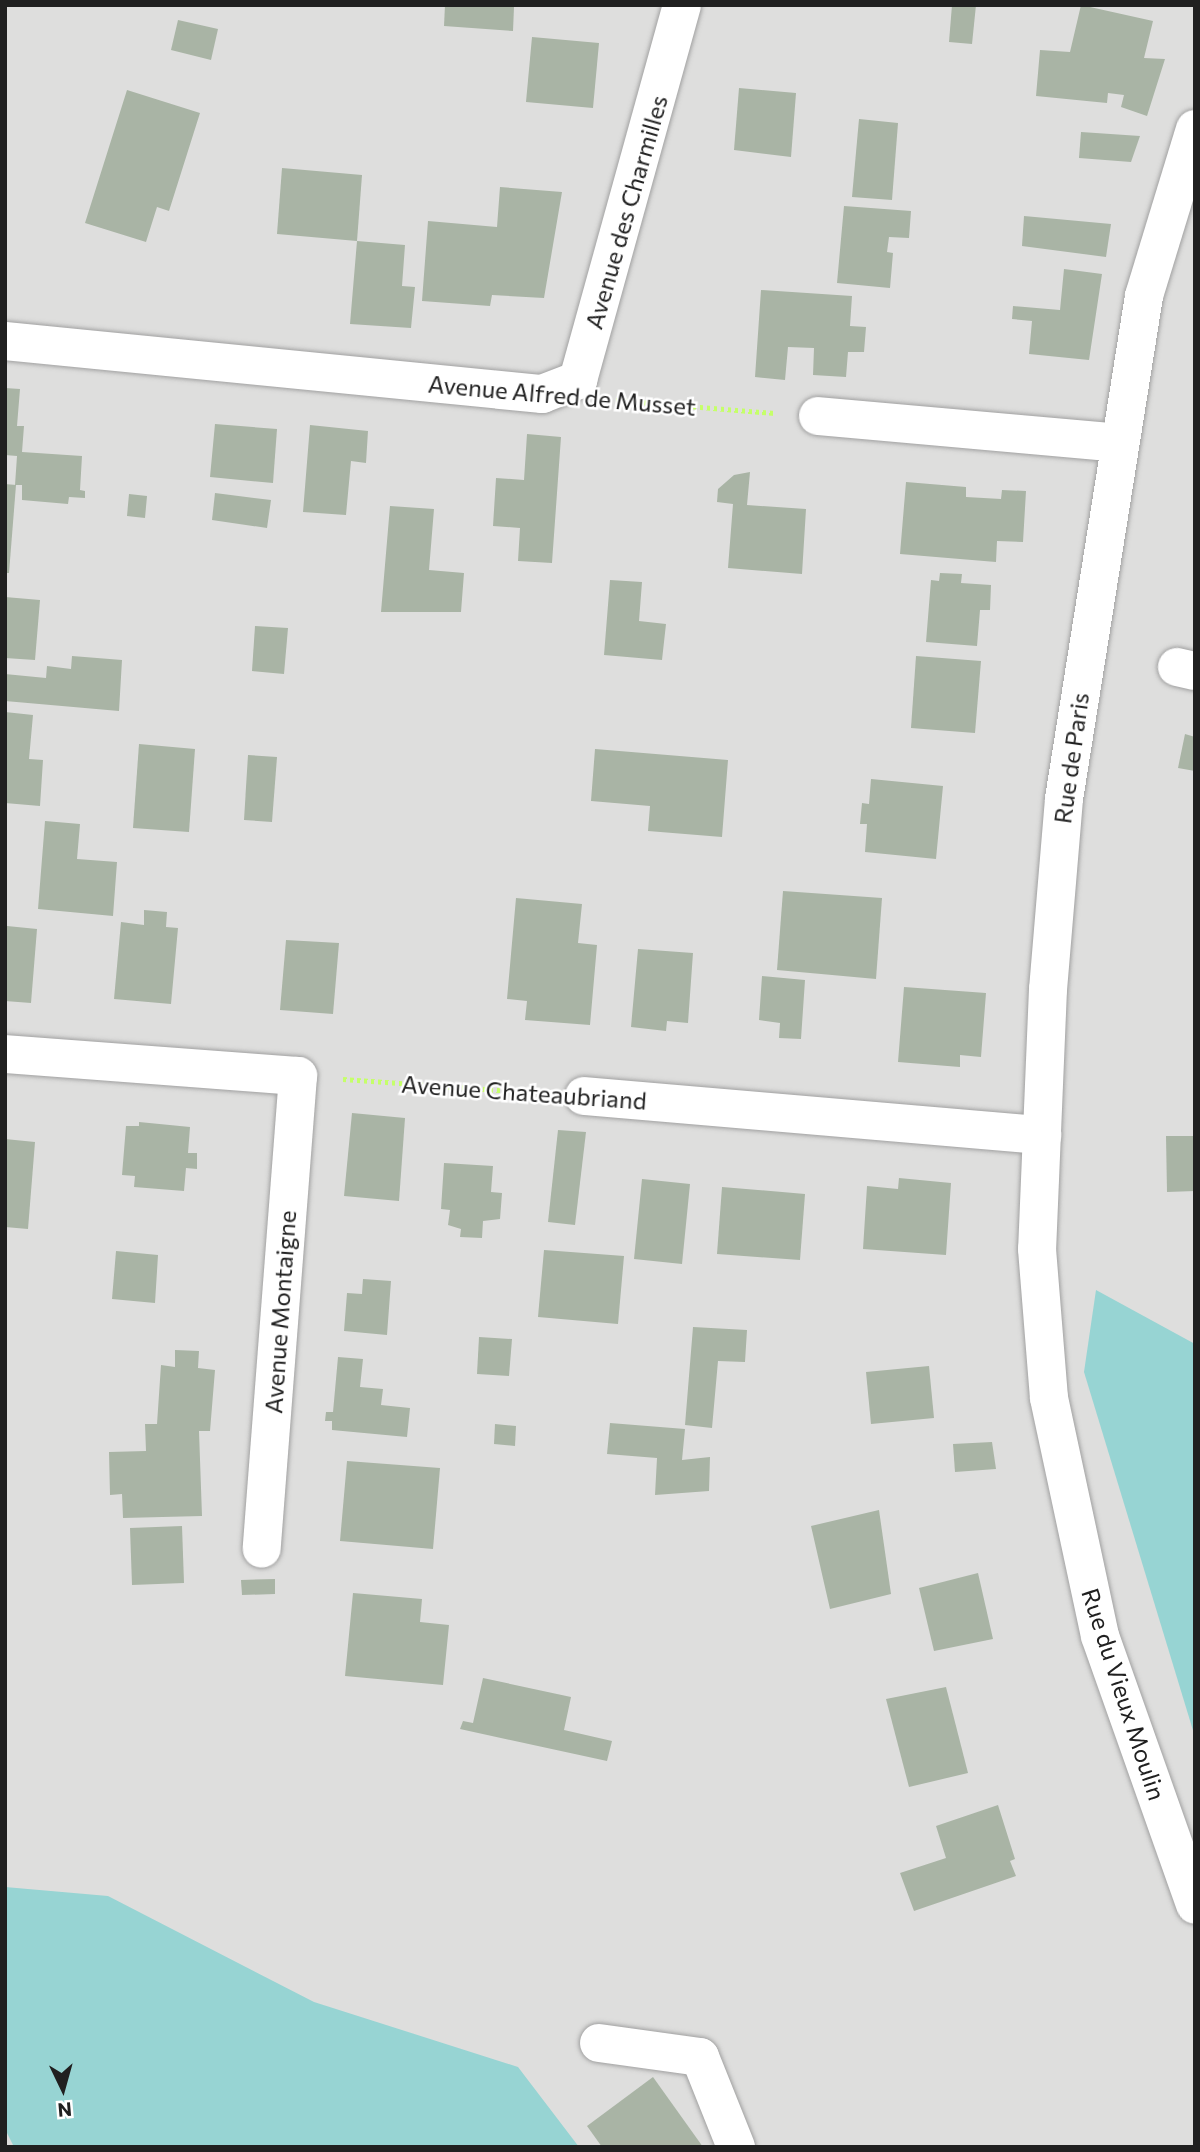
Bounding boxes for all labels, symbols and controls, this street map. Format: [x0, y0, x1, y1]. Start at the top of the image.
street label: Avenue des Charmilles [579, 92, 673, 332]
street label: Avenue Alfred de Musset [427, 369, 697, 421]
street label: Rue de Paris [1048, 691, 1094, 825]
street label: Avenue Chateaubriand [400, 1069, 648, 1115]
street label: Avenue Montaigne [259, 1209, 301, 1415]
street label: Rue du Vieux Moulin [1076, 1584, 1172, 1804]
north arrow [28, 2054, 98, 2124]
text: N [57, 2098, 73, 2122]

